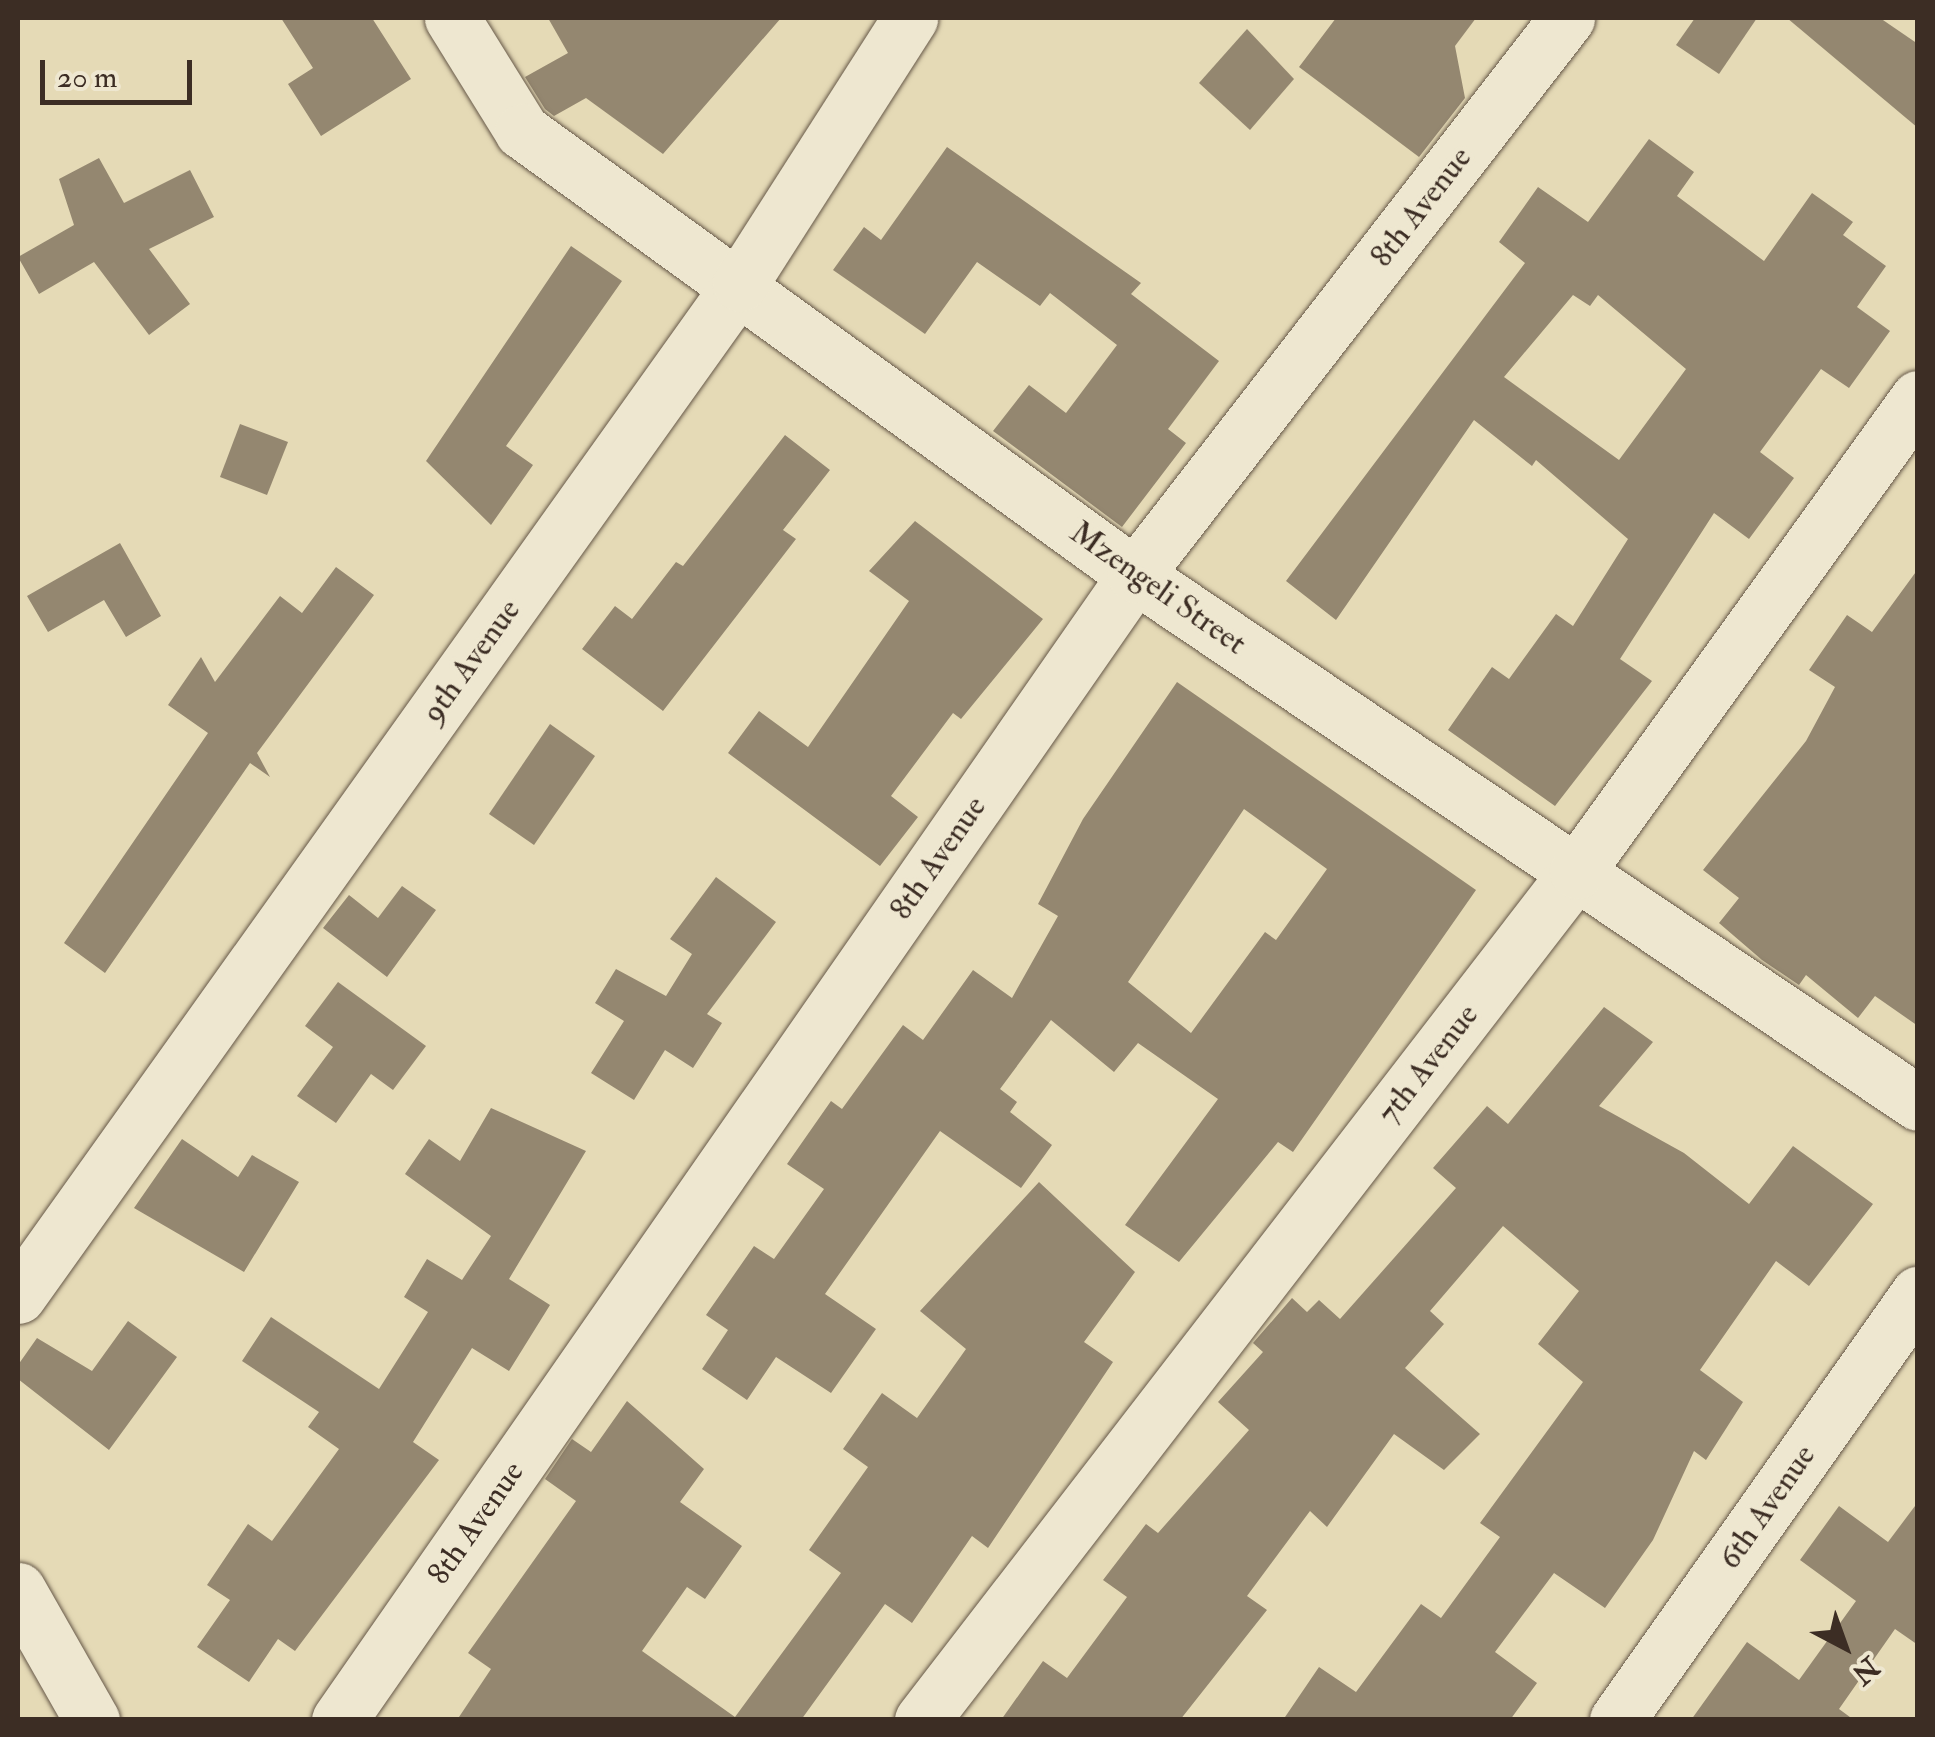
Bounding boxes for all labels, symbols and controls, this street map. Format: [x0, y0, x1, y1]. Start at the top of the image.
scale bar [45, 40, 198, 102]
text: 20 m [57, 59, 117, 96]
street label: 8th Avenue [1362, 139, 1480, 275]
street label: Mzengeli Street [1063, 513, 1253, 663]
street label: 9th Avenue [413, 592, 529, 730]
street label: 8th Avenue [882, 789, 994, 927]
street label: 7th Avenue [1369, 997, 1487, 1131]
street label: 6th Avenue [1710, 1438, 1824, 1576]
street label: 8th Avenue [420, 1454, 532, 1592]
north arrow [1795, 1597, 1895, 1697]
text: N [1844, 1649, 1886, 1691]

